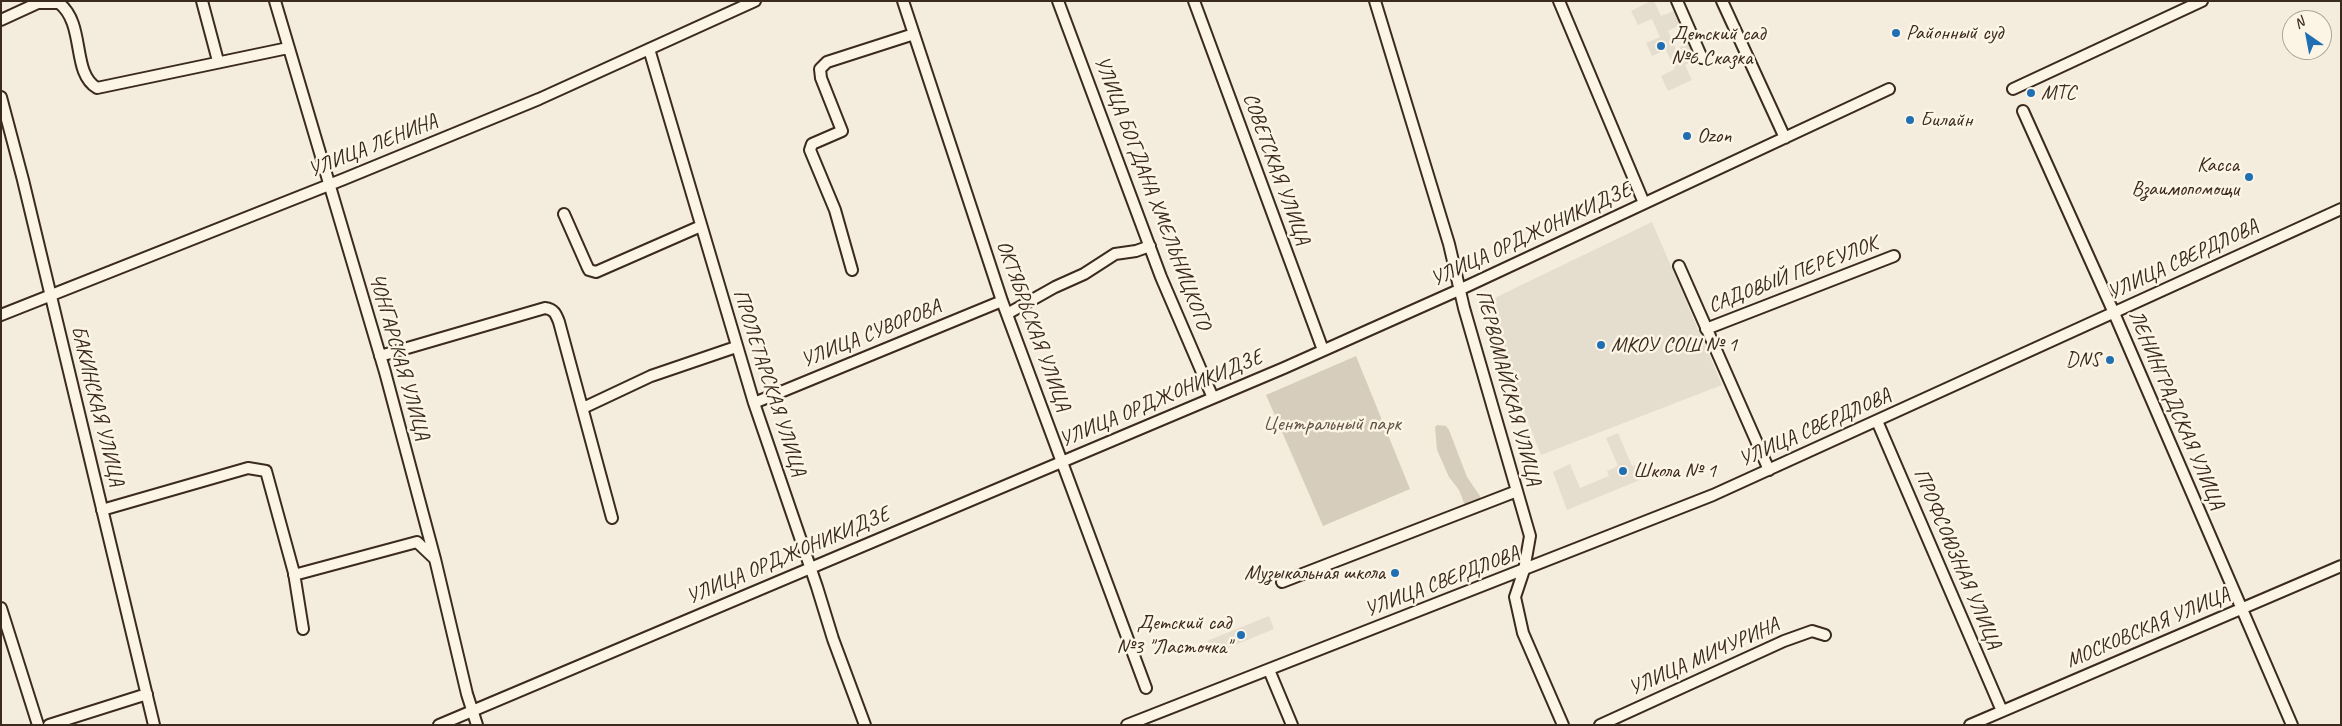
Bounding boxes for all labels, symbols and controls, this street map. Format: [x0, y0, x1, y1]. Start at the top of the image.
north arrow [2282, 10, 2332, 60]
text: N [2291, 13, 2307, 32]
place label: Районный суд [1906, 20, 2003, 46]
place label: Детский сад №6 Сказка [1671, 21, 1765, 71]
marker: Районный суд [1890, 27, 1902, 39]
marker: Детский сад №6 Сказка [1655, 40, 1667, 52]
street label: УЛИЦА БОГДАНА ХМЕЛЬНИЦКОГО [1088, 53, 1216, 333]
place label: МТС [2041, 80, 2076, 106]
marker: МТС [2025, 87, 2037, 99]
street label: СОВЕТСКАЯ УЛИЦА [1237, 90, 1315, 248]
place label: Билайн [1920, 107, 1972, 133]
street label: УЛИЦА ЛЕНИНА [305, 109, 441, 183]
marker: Билайн [1904, 114, 1916, 126]
place label: Ozon [1697, 123, 1732, 149]
marker: Ozon [1681, 130, 1693, 142]
place label: Касса Взаимопомощи [2131, 152, 2239, 202]
marker: Касса Взаимопомощи [2243, 171, 2255, 183]
street label: УЛИЦА ОРДЖОНИКИДЗЕ [1427, 177, 1635, 293]
street label: УЛИЦА СВЕРДЛОВА [2104, 214, 2262, 306]
street label: САДОВЫЙ ПЕРЕУЛОК [1705, 231, 1881, 319]
street label: ОКТЯБРЬСКАЯ УЛИЦА [990, 237, 1076, 415]
street label: ЧОНГАРСКАЯ УЛИЦА [363, 271, 435, 443]
street label: ПРОЛЕТАРСКАЯ УЛИЦА [727, 286, 811, 480]
street label: ПЕРВОМАЙСКАЯ УЛИЦА [1470, 287, 1546, 489]
street label: УЛИЦА СУВОРОВА [797, 295, 945, 373]
street label: ЛЕНИНГРАДСКАЯ УЛИЦА [2123, 307, 2229, 513]
street label: БАКИНСКАЯ УЛИЦА [65, 323, 129, 489]
place label: МКОУ СОШ № 1 [1611, 332, 1737, 358]
marker: МКОУ СОШ № 1 [1595, 339, 1607, 351]
street label: УЛИЦА ОРДЖОНИКИДЗЕ [1056, 345, 1266, 453]
place label: DNS [2066, 347, 2100, 373]
marker: DNS [2104, 354, 2116, 366]
street label: УЛИЦА СВЕРДЛОВА [1735, 383, 1895, 473]
park label: Центральный парк [1263, 411, 1401, 437]
place label: Школа № 1 [1633, 458, 1716, 484]
marker: Школа № 1 [1617, 465, 1629, 477]
street label: ПРОФСОЮЗНАЯ УЛИЦА [1908, 465, 2006, 653]
street label: УЛИЦА ОРДЖОНИКИДЗЕ [683, 502, 893, 610]
street label: УЛИЦА СВЕРДЛОВА [1361, 541, 1523, 623]
place label: Музыкальная школа [1244, 560, 1385, 586]
marker: Музыкальная школа [1389, 567, 1401, 579]
street label: МОСКОВСКАЯ УЛИЦА [2062, 582, 2234, 674]
place label: Детский сад №3 "Ласточка" [1116, 610, 1231, 660]
street label: УЛИЦА МИЧУРИНА [1625, 613, 1783, 701]
marker: Детский сад №3 "Ласточка" [1235, 629, 1247, 641]

